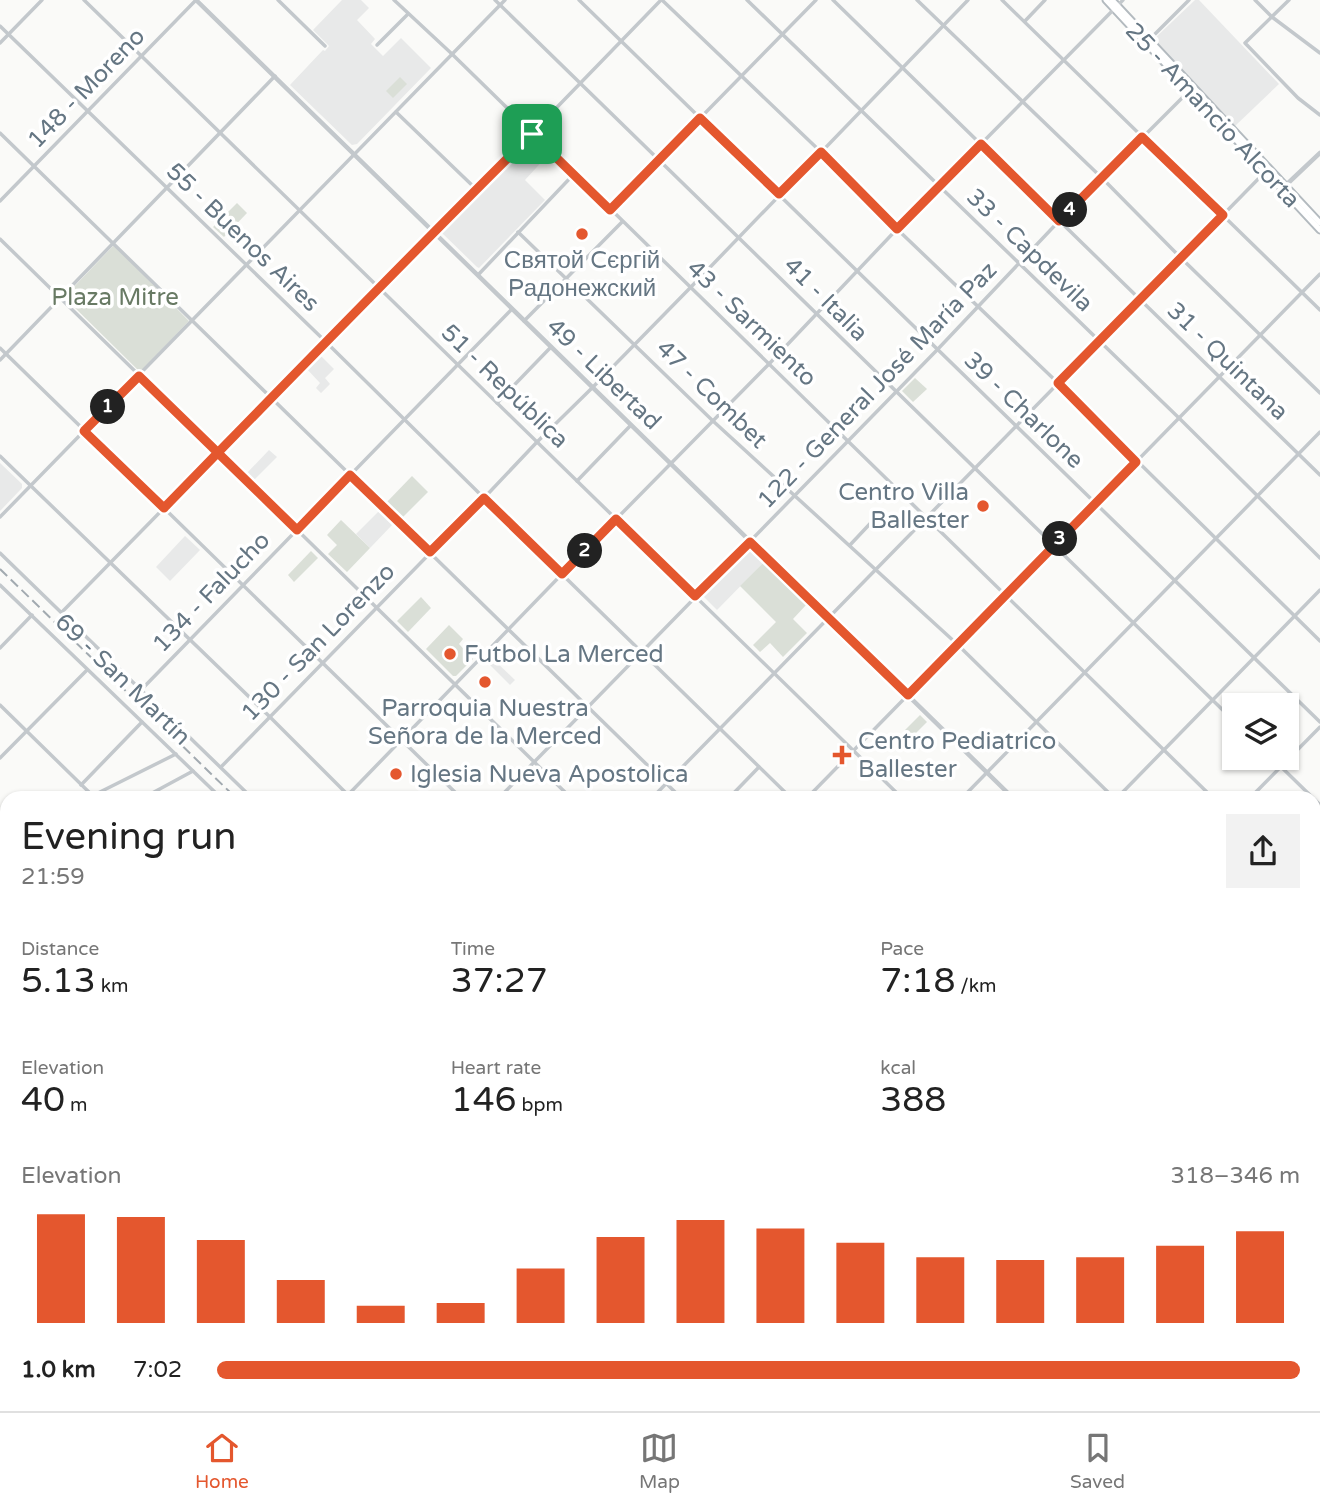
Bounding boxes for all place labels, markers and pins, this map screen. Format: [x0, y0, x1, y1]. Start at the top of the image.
pin [502, 104, 562, 164]
pin: 4 [1052, 192, 1088, 228]
marker: Святой Cєргій Pадонежский [574, 226, 590, 242]
place label: Святой Cєргій Pадонежский [504, 246, 660, 303]
pin: 1 [90, 390, 126, 424]
place label: Centro Villa Ballester [838, 478, 970, 535]
marker: Centro Villa Ballester [975, 498, 991, 514]
pin: 3 [1042, 522, 1078, 556]
pin: 2 [568, 534, 602, 568]
place label: Futbol La Merced [464, 640, 664, 669]
marker: Futbol La Merced [442, 646, 458, 662]
marker: Parroquia Nuestra Señora de la Merced [477, 674, 493, 690]
place label: Parroquia Nuestra Señora de la Merced [368, 694, 602, 751]
place label: Centro Pediatrico Ballester [858, 727, 1056, 784]
marker: Centro Pediatrico Ballester [832, 745, 852, 765]
place label: Iglesia Nueva Apostolica [410, 760, 689, 789]
marker: Iglesia Nueva Apostolica [388, 766, 404, 782]

